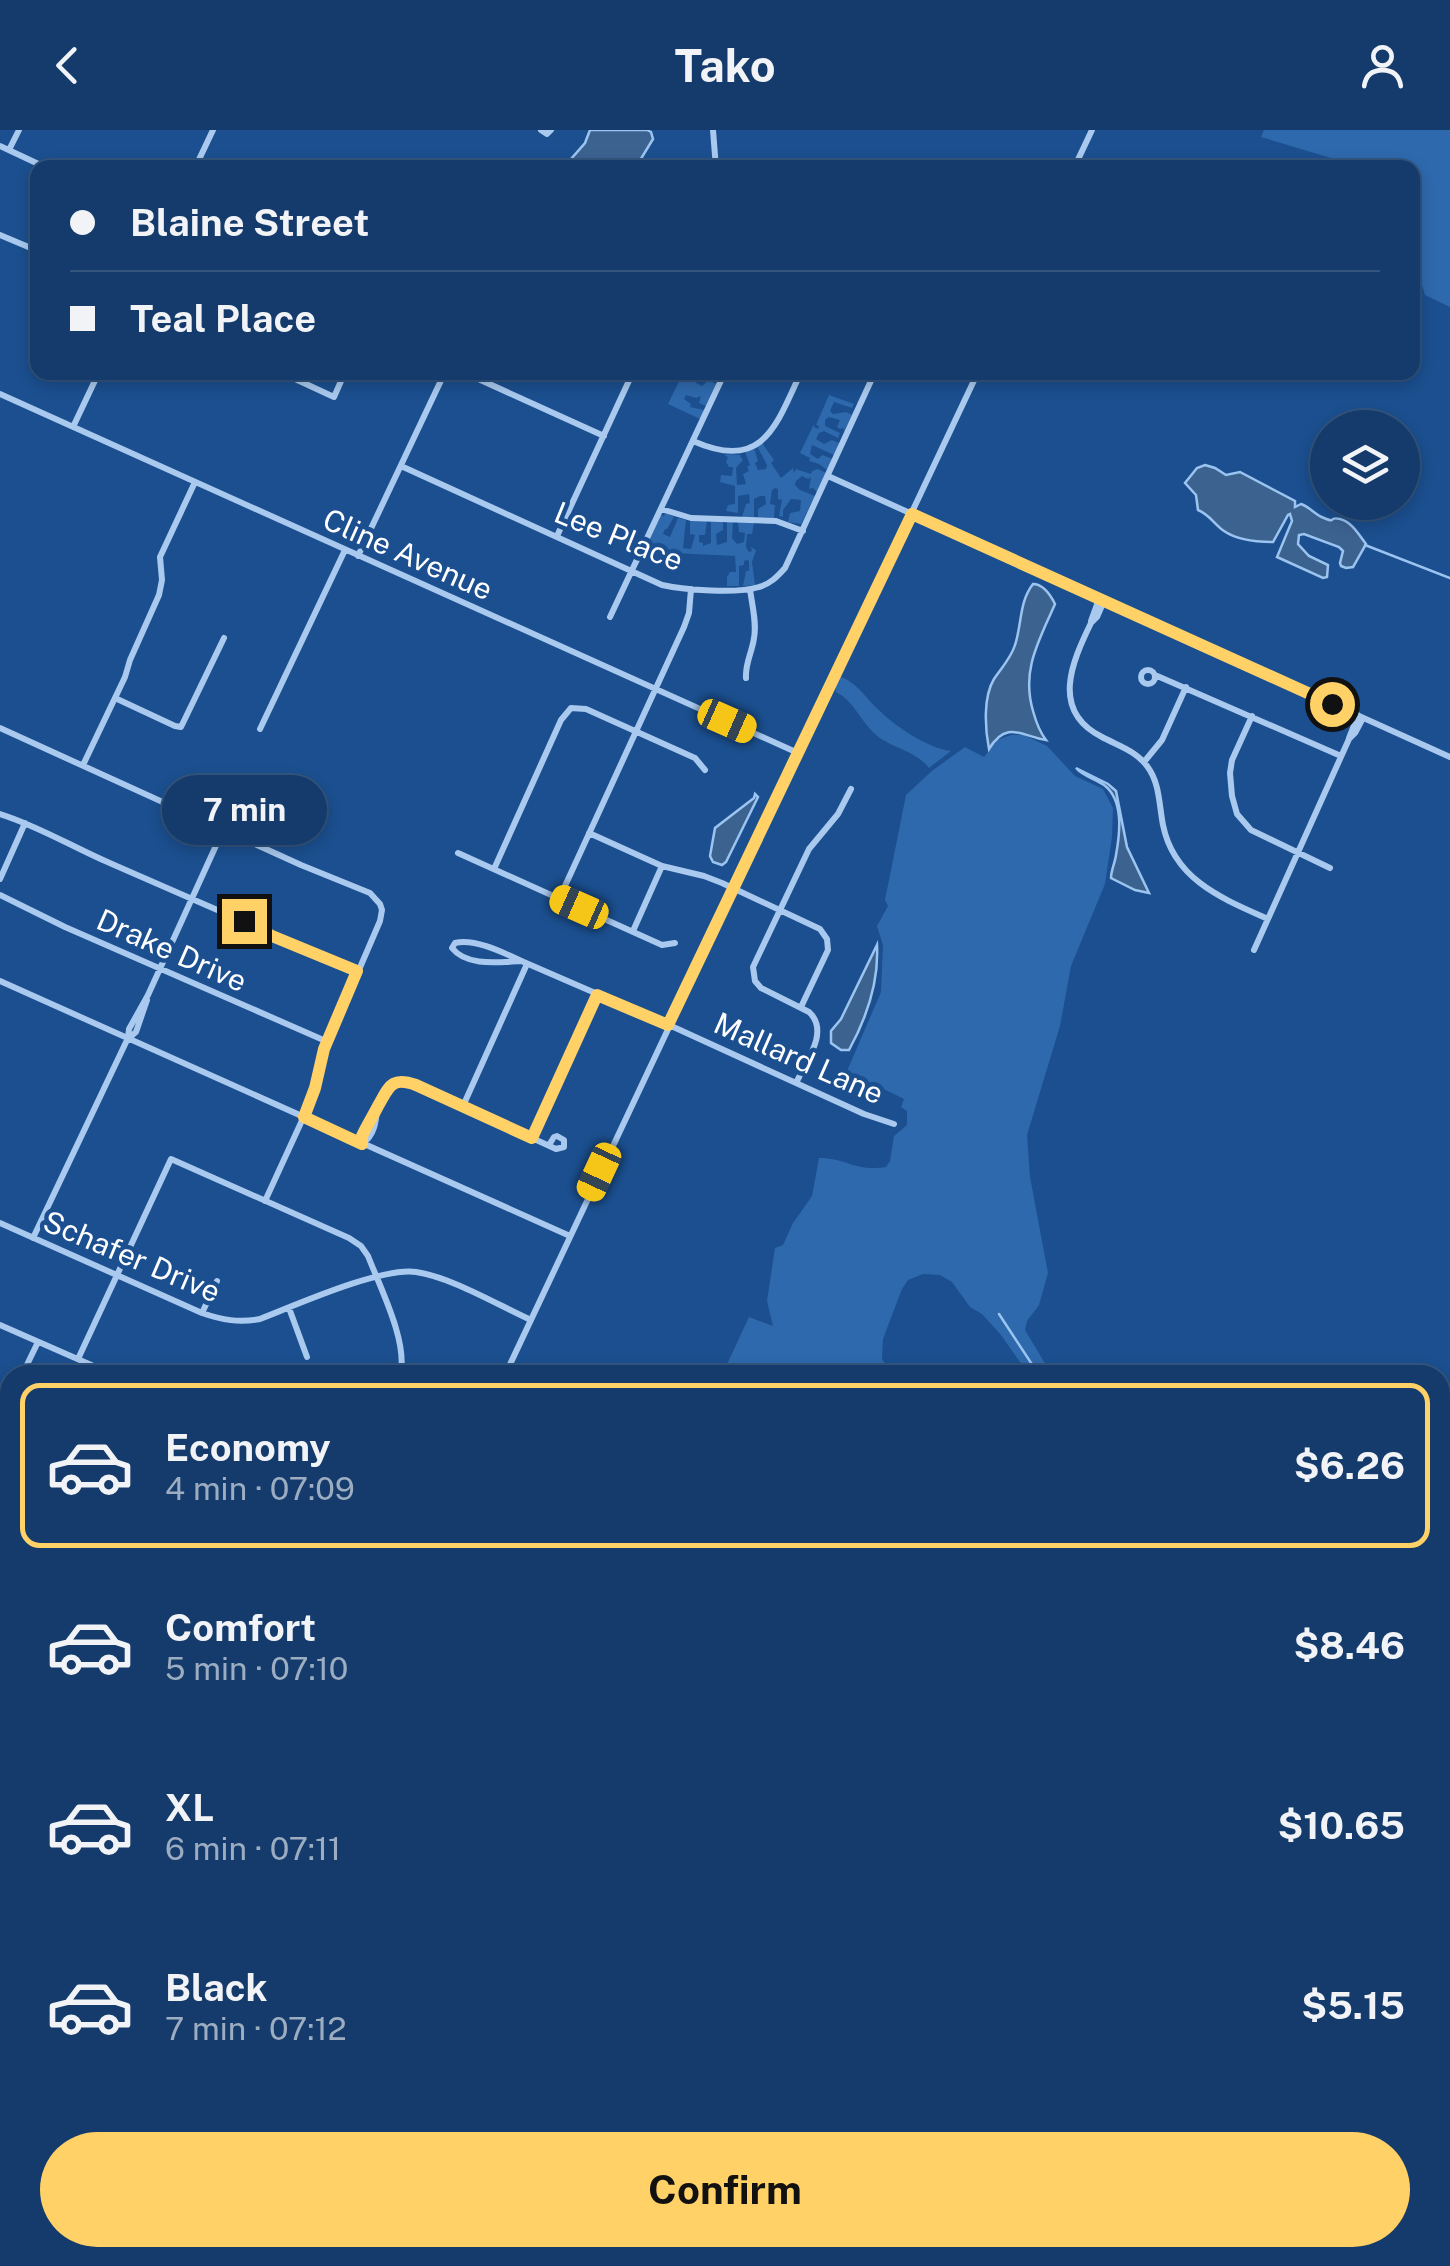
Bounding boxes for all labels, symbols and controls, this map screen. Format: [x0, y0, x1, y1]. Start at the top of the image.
icon: back [40, 38, 95, 93]
icon: person [1355, 38, 1410, 93]
text: Tako [674, 39, 776, 92]
text: Blaine Street [130, 200, 369, 245]
text: Teal Place [130, 296, 316, 341]
map controls [1310, 410, 1420, 520]
button: layers [1310, 410, 1420, 520]
street label: Lee Place [549, 494, 689, 578]
street label: Cline Avenue [318, 501, 498, 607]
route start [1310, 682, 1355, 727]
car [693, 695, 761, 747]
callout: 7 min [162, 776, 326, 846]
text: 7 min [203, 791, 286, 828]
car [545, 881, 613, 933]
route end [222, 899, 267, 944]
street label: Drake Drive [91, 901, 253, 999]
street label: Mallard Lane [709, 1005, 889, 1111]
car [573, 1138, 625, 1206]
street label: Schafer Drive [38, 1203, 226, 1309]
icon: car [45, 1421, 135, 1511]
text: Economy [165, 1425, 331, 1470]
text: $6.26 [1294, 1443, 1405, 1488]
text: 4 min · 07:09 [165, 1470, 355, 1507]
icon: car [45, 1601, 135, 1691]
text: Comfort [165, 1605, 316, 1650]
text: $8.46 [1293, 1623, 1405, 1668]
text: 5 min · 07:10 [165, 1650, 348, 1687]
icon: car [45, 1781, 135, 1871]
text: XL [165, 1785, 214, 1830]
text: $10.65 [1277, 1803, 1405, 1848]
text: 6 min · 07:11 [165, 1830, 341, 1867]
icon: car [45, 1961, 135, 2051]
text: Black [165, 1965, 268, 2010]
text: $5.15 [1301, 1983, 1405, 2028]
text: 7 min · 07:12 [165, 2010, 346, 2047]
button: Confirm [40, 2132, 1410, 2247]

